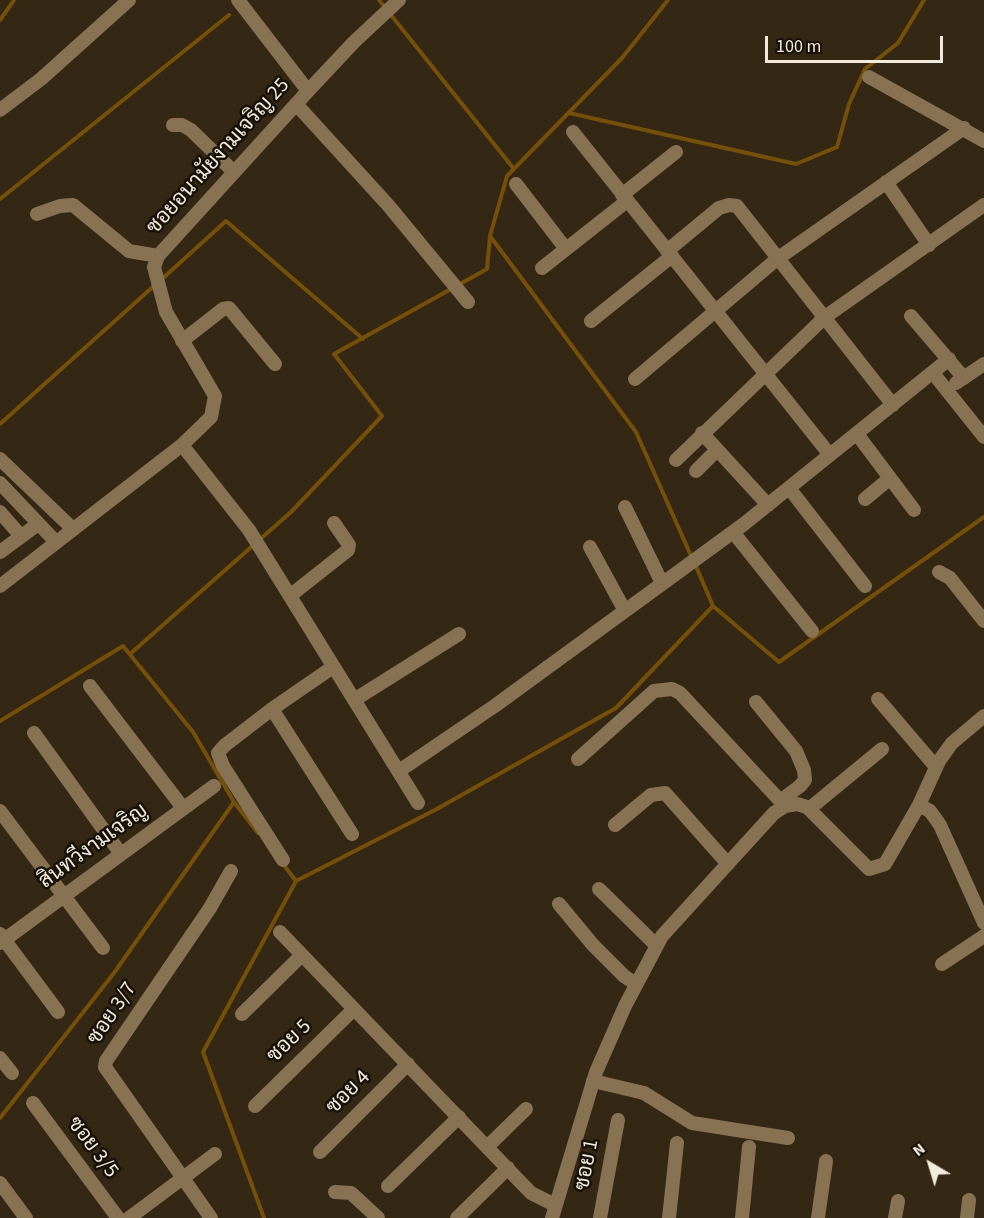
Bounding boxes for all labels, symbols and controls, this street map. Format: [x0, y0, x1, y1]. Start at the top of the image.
scale bar [768, 24, 946, 62]
text: 100 m [776, 34, 821, 59]
street label: ซอยอนามัยงามเจริญ 25 [142, 74, 296, 240]
street label: สินทวีงามเจริญ [35, 799, 153, 895]
street label: ซอย 3/7 [83, 978, 143, 1050]
street label: ซอย 5 [263, 1015, 317, 1069]
street label: ซอย 4 [322, 1066, 376, 1120]
street label: ซอย 3/5 [61, 1113, 123, 1183]
north arrow [900, 1134, 960, 1194]
street label: ซอย 1 [571, 1137, 605, 1193]
text: N [908, 1138, 930, 1162]

